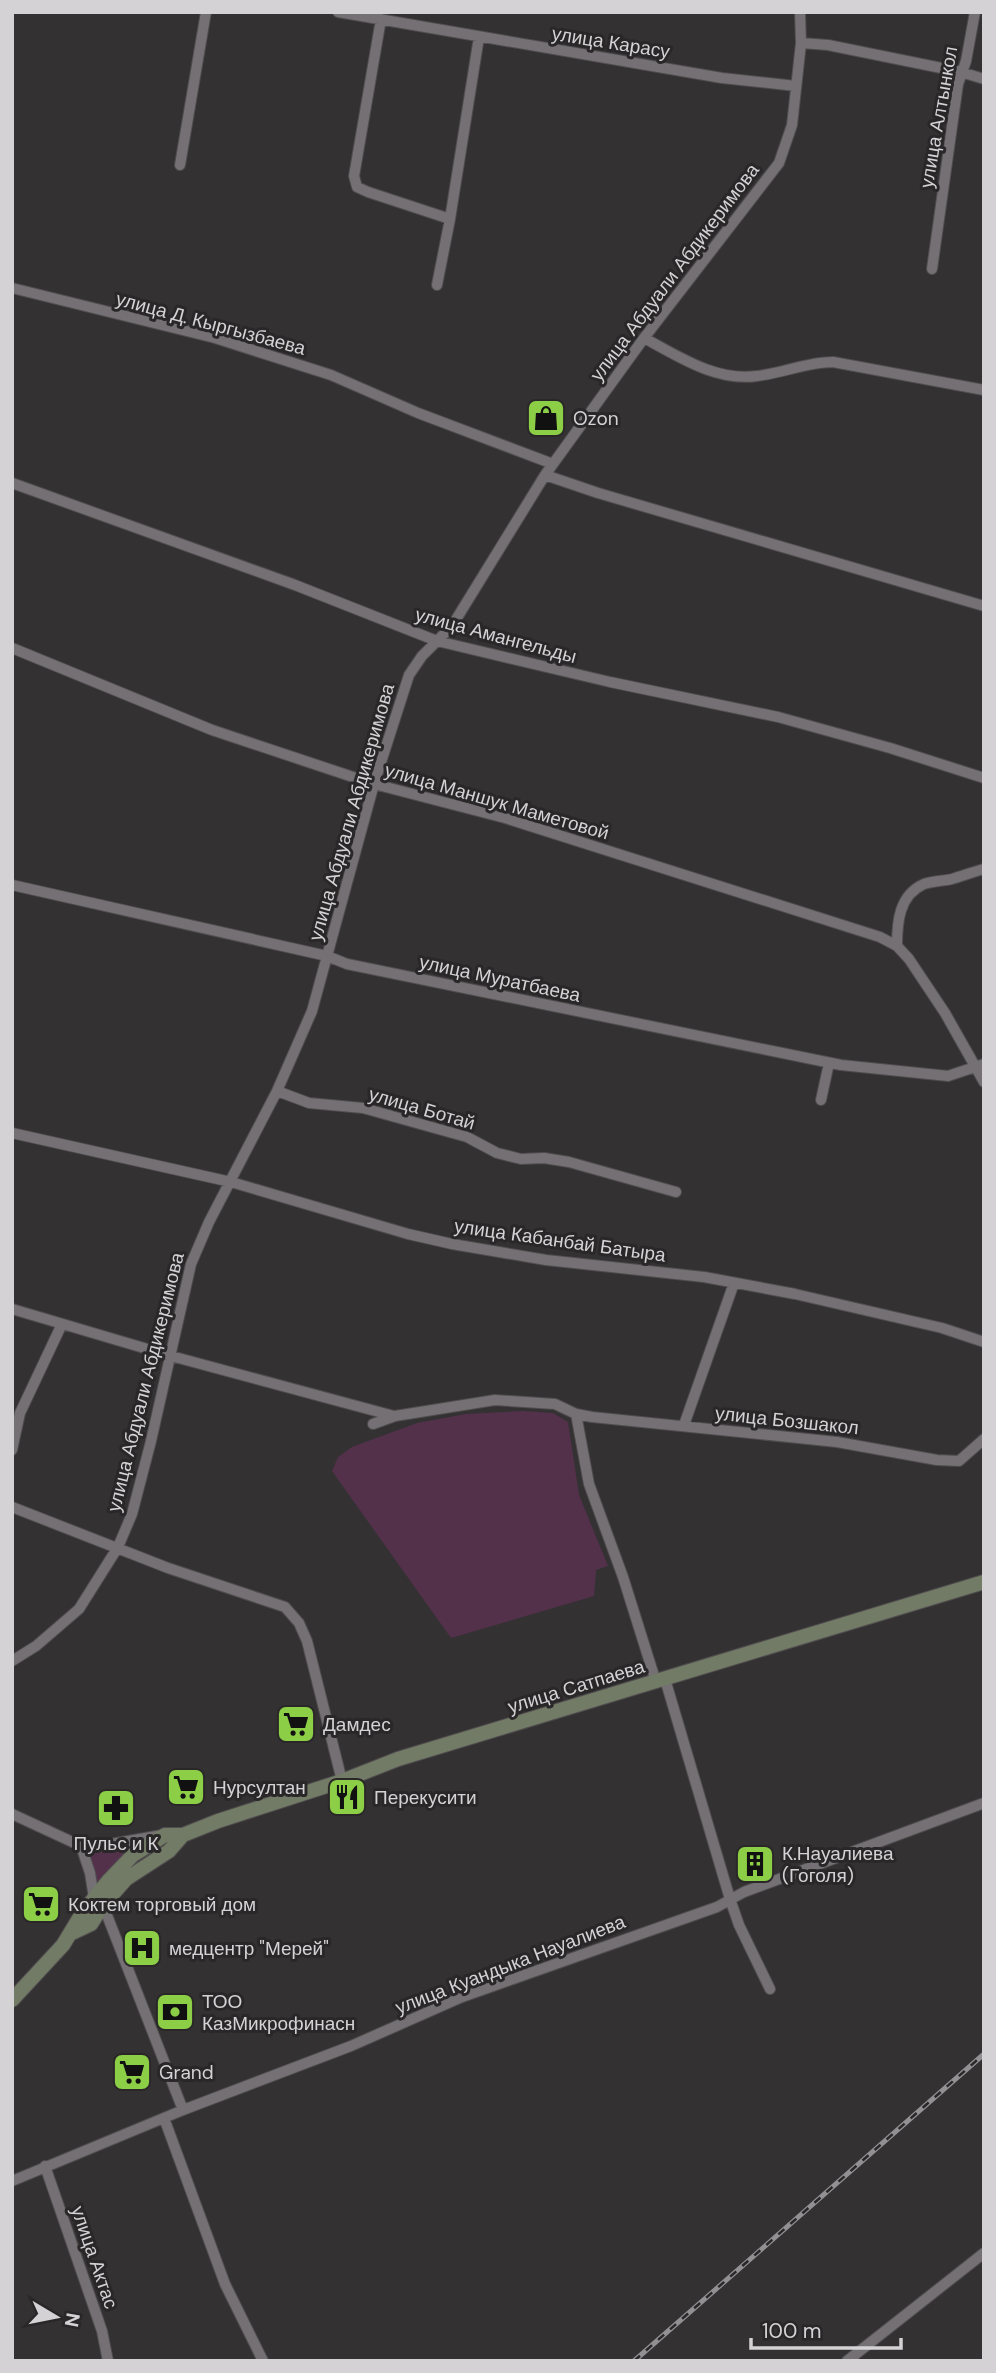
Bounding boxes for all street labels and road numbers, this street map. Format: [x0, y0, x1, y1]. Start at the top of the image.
street label: улица Карасу [550, 21, 672, 64]
street label: улица Алтынкол [914, 44, 963, 190]
street label: улица Абдуали Абдикеримова [584, 158, 765, 386]
street label: улица Д. Кыргызбаева [113, 286, 309, 361]
street label: улица Амангельды [412, 602, 579, 669]
street label: улица Абдуали Абдикеримова [303, 680, 400, 944]
street label: улица Маншук Маметовой [382, 757, 612, 846]
street label: улица Муратбаева [417, 949, 583, 1008]
street label: улица Ботай [366, 1081, 478, 1136]
street label: улица Кабанбай Батыра [453, 1213, 668, 1268]
street label: улица Абдуали Абдикеримова [101, 1249, 190, 1514]
street label: улица Бозшакол [714, 1401, 860, 1440]
street label: улица Сатпаева [505, 1654, 648, 1719]
street label: улица Куандыка Науалиева [392, 1909, 629, 2020]
street label: улица Актас [65, 2202, 124, 2312]

